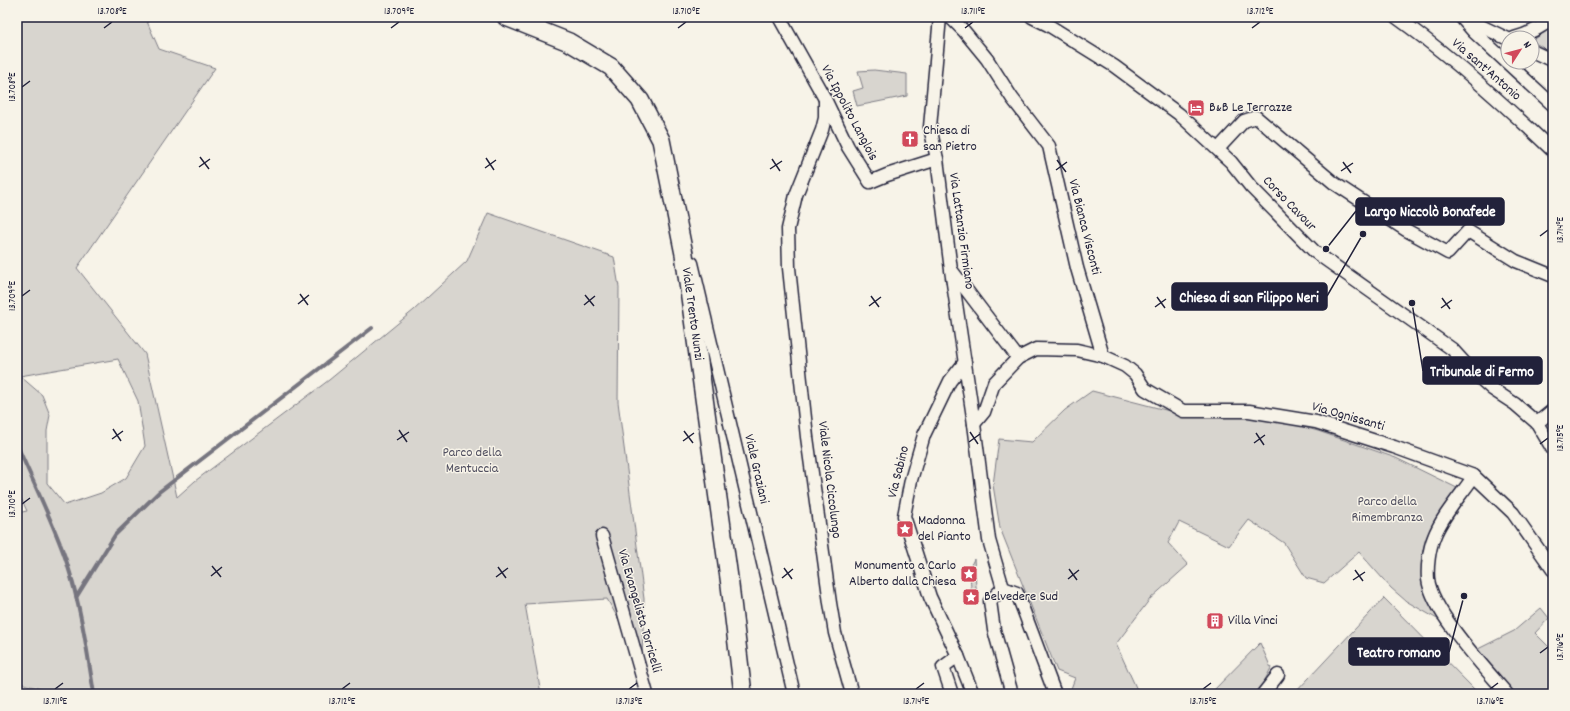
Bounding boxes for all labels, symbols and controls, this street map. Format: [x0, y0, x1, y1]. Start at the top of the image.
text: 13.708°E [97, 5, 127, 19]
text: 13.709°E [384, 5, 414, 19]
text: 13.710°E [672, 5, 700, 19]
text: 13.711°E [961, 5, 986, 19]
text: 13.712°E [1247, 5, 1274, 19]
north arrow [1500, 30, 1540, 70]
street label: Via sant'Antonio [1447, 34, 1525, 106]
text: N [1518, 38, 1535, 53]
street label: Via Ippolito Langlois [815, 62, 883, 165]
text: 13.708°E [6, 72, 20, 102]
hotel icon: B&B Le Terrazze [1186, 98, 1206, 118]
place label: B&B Le Terrazze [1209, 98, 1292, 118]
place label: Chiesa di san Pietro [923, 121, 977, 157]
church icon: Chiesa di san Pietro [900, 129, 920, 149]
street label: Via Lattanzio Firmiano [943, 171, 979, 291]
street label: Corso Cavour [1257, 172, 1321, 237]
street label: Via Bianca Visconti [1062, 177, 1106, 277]
callout: Largo Niccolò Bonafede [1356, 198, 1504, 225]
text: Largo Niccolò Bonafede [1364, 202, 1496, 224]
text: 13.714°E [1554, 216, 1568, 243]
street label: Viale Trento Nunzi [676, 266, 708, 362]
text: 13.709°E [6, 281, 20, 311]
callout: Chiesa di san Filippo Neri [1172, 283, 1327, 310]
text: Chiesa di san Filippo Neri [1179, 288, 1319, 310]
callout: Tribunale di Fermo [1423, 357, 1542, 384]
text: Tribunale di Fermo [1430, 362, 1534, 384]
street label: Via Ognissanti [1309, 397, 1387, 437]
street label: Viale Nicola Ciccolungo [812, 420, 846, 540]
text: 13.715°E [1554, 424, 1568, 451]
street label: Viale Graziani [738, 432, 774, 506]
park label: Parco della Mentuccia [442, 443, 502, 479]
street label: Via Sabino [883, 444, 915, 500]
text: 13.710°E [6, 490, 20, 518]
park label: Parco della Rimembranza [1352, 492, 1423, 528]
place label: Madonna del Pianto [918, 511, 971, 547]
place icon: Madonna del Pianto [895, 519, 915, 539]
street label: Via Evangelista Torricelli [612, 547, 666, 676]
place label: Monumento a Carlo Alberto dalla Chiesa [849, 556, 956, 592]
place icon: Monumento a Carlo Alberto dalla Chiesa [959, 564, 979, 584]
place icon: Belvedere Sud [961, 587, 981, 607]
place label: Belvedere Sud [984, 587, 1058, 607]
building icon: Villa Vinci [1205, 611, 1225, 631]
place label: Villa Vinci [1228, 611, 1278, 631]
text: 13.716°E [1554, 633, 1568, 660]
callout: Teatro romano [1349, 638, 1449, 665]
text: Teatro romano [1357, 643, 1441, 665]
text: 13.711°E [43, 695, 68, 709]
text: 13.712°E [329, 695, 356, 709]
text: 13.713°E [616, 695, 643, 709]
text: 13.714°E [903, 695, 930, 709]
text: 13.715°E [1190, 695, 1217, 709]
text: 13.716°E [1477, 695, 1504, 709]

